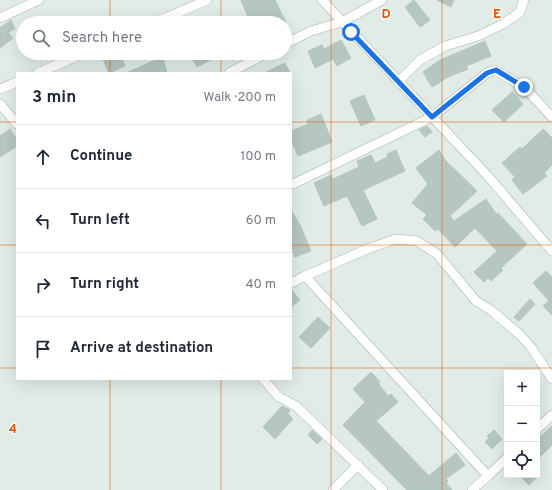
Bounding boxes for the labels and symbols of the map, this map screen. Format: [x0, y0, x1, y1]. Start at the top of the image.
text: D [381, 7, 391, 23]
text: E [493, 7, 501, 23]
route start [342, 23, 360, 41]
route end [515, 78, 533, 96]
text: 4 [9, 422, 17, 438]

